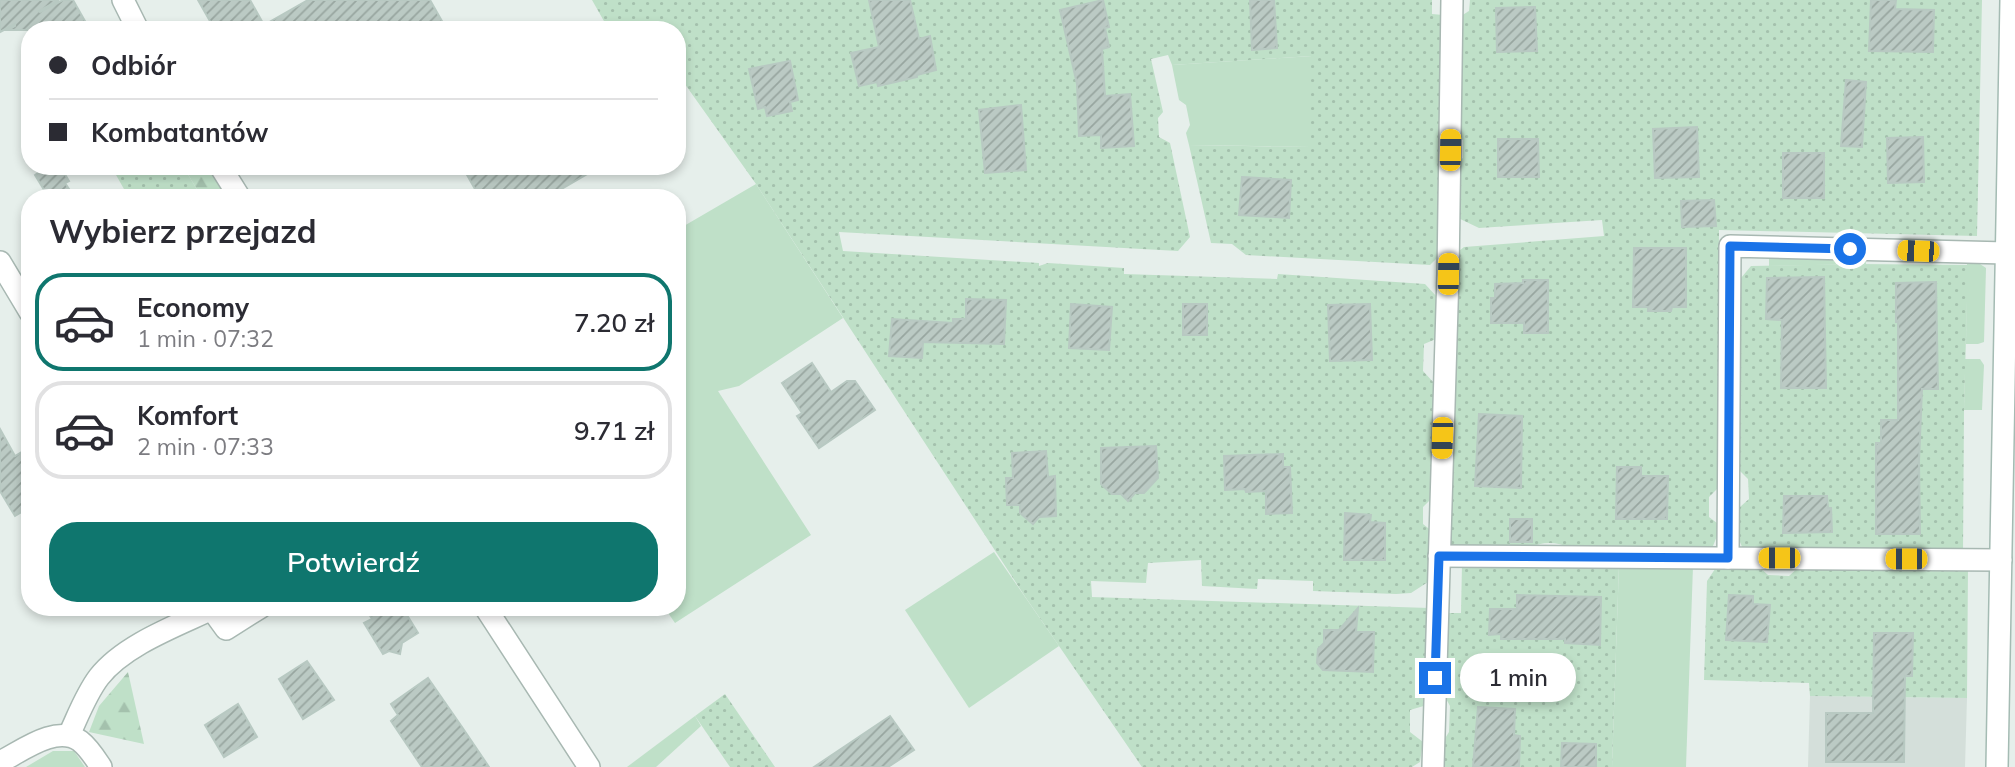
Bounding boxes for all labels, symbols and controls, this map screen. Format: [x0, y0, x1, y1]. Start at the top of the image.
text: Odbiór [91, 49, 176, 82]
text: Kombatantów [91, 116, 268, 149]
car [1440, 129, 1461, 171]
text: Wybierz przejazd [49, 211, 317, 251]
route start [1834, 233, 1866, 265]
car [1897, 240, 1940, 262]
car [1438, 253, 1459, 295]
icon: car [53, 291, 116, 354]
text: Economy [137, 291, 249, 324]
text: 7.20 zł [574, 306, 654, 339]
text: 1 min · 07:32 [137, 324, 274, 353]
icon: car [53, 399, 116, 462]
text: Komfort [137, 399, 238, 432]
text: 9.71 zł [574, 414, 654, 447]
car [1431, 417, 1454, 459]
text: 2 min · 07:33 [137, 432, 274, 461]
button: Potwierdź [49, 522, 658, 602]
car [1759, 548, 1801, 569]
car [1886, 549, 1928, 570]
callout: 1 min [1460, 654, 1575, 702]
route end [1419, 662, 1451, 694]
text: 1 min [1488, 663, 1548, 692]

